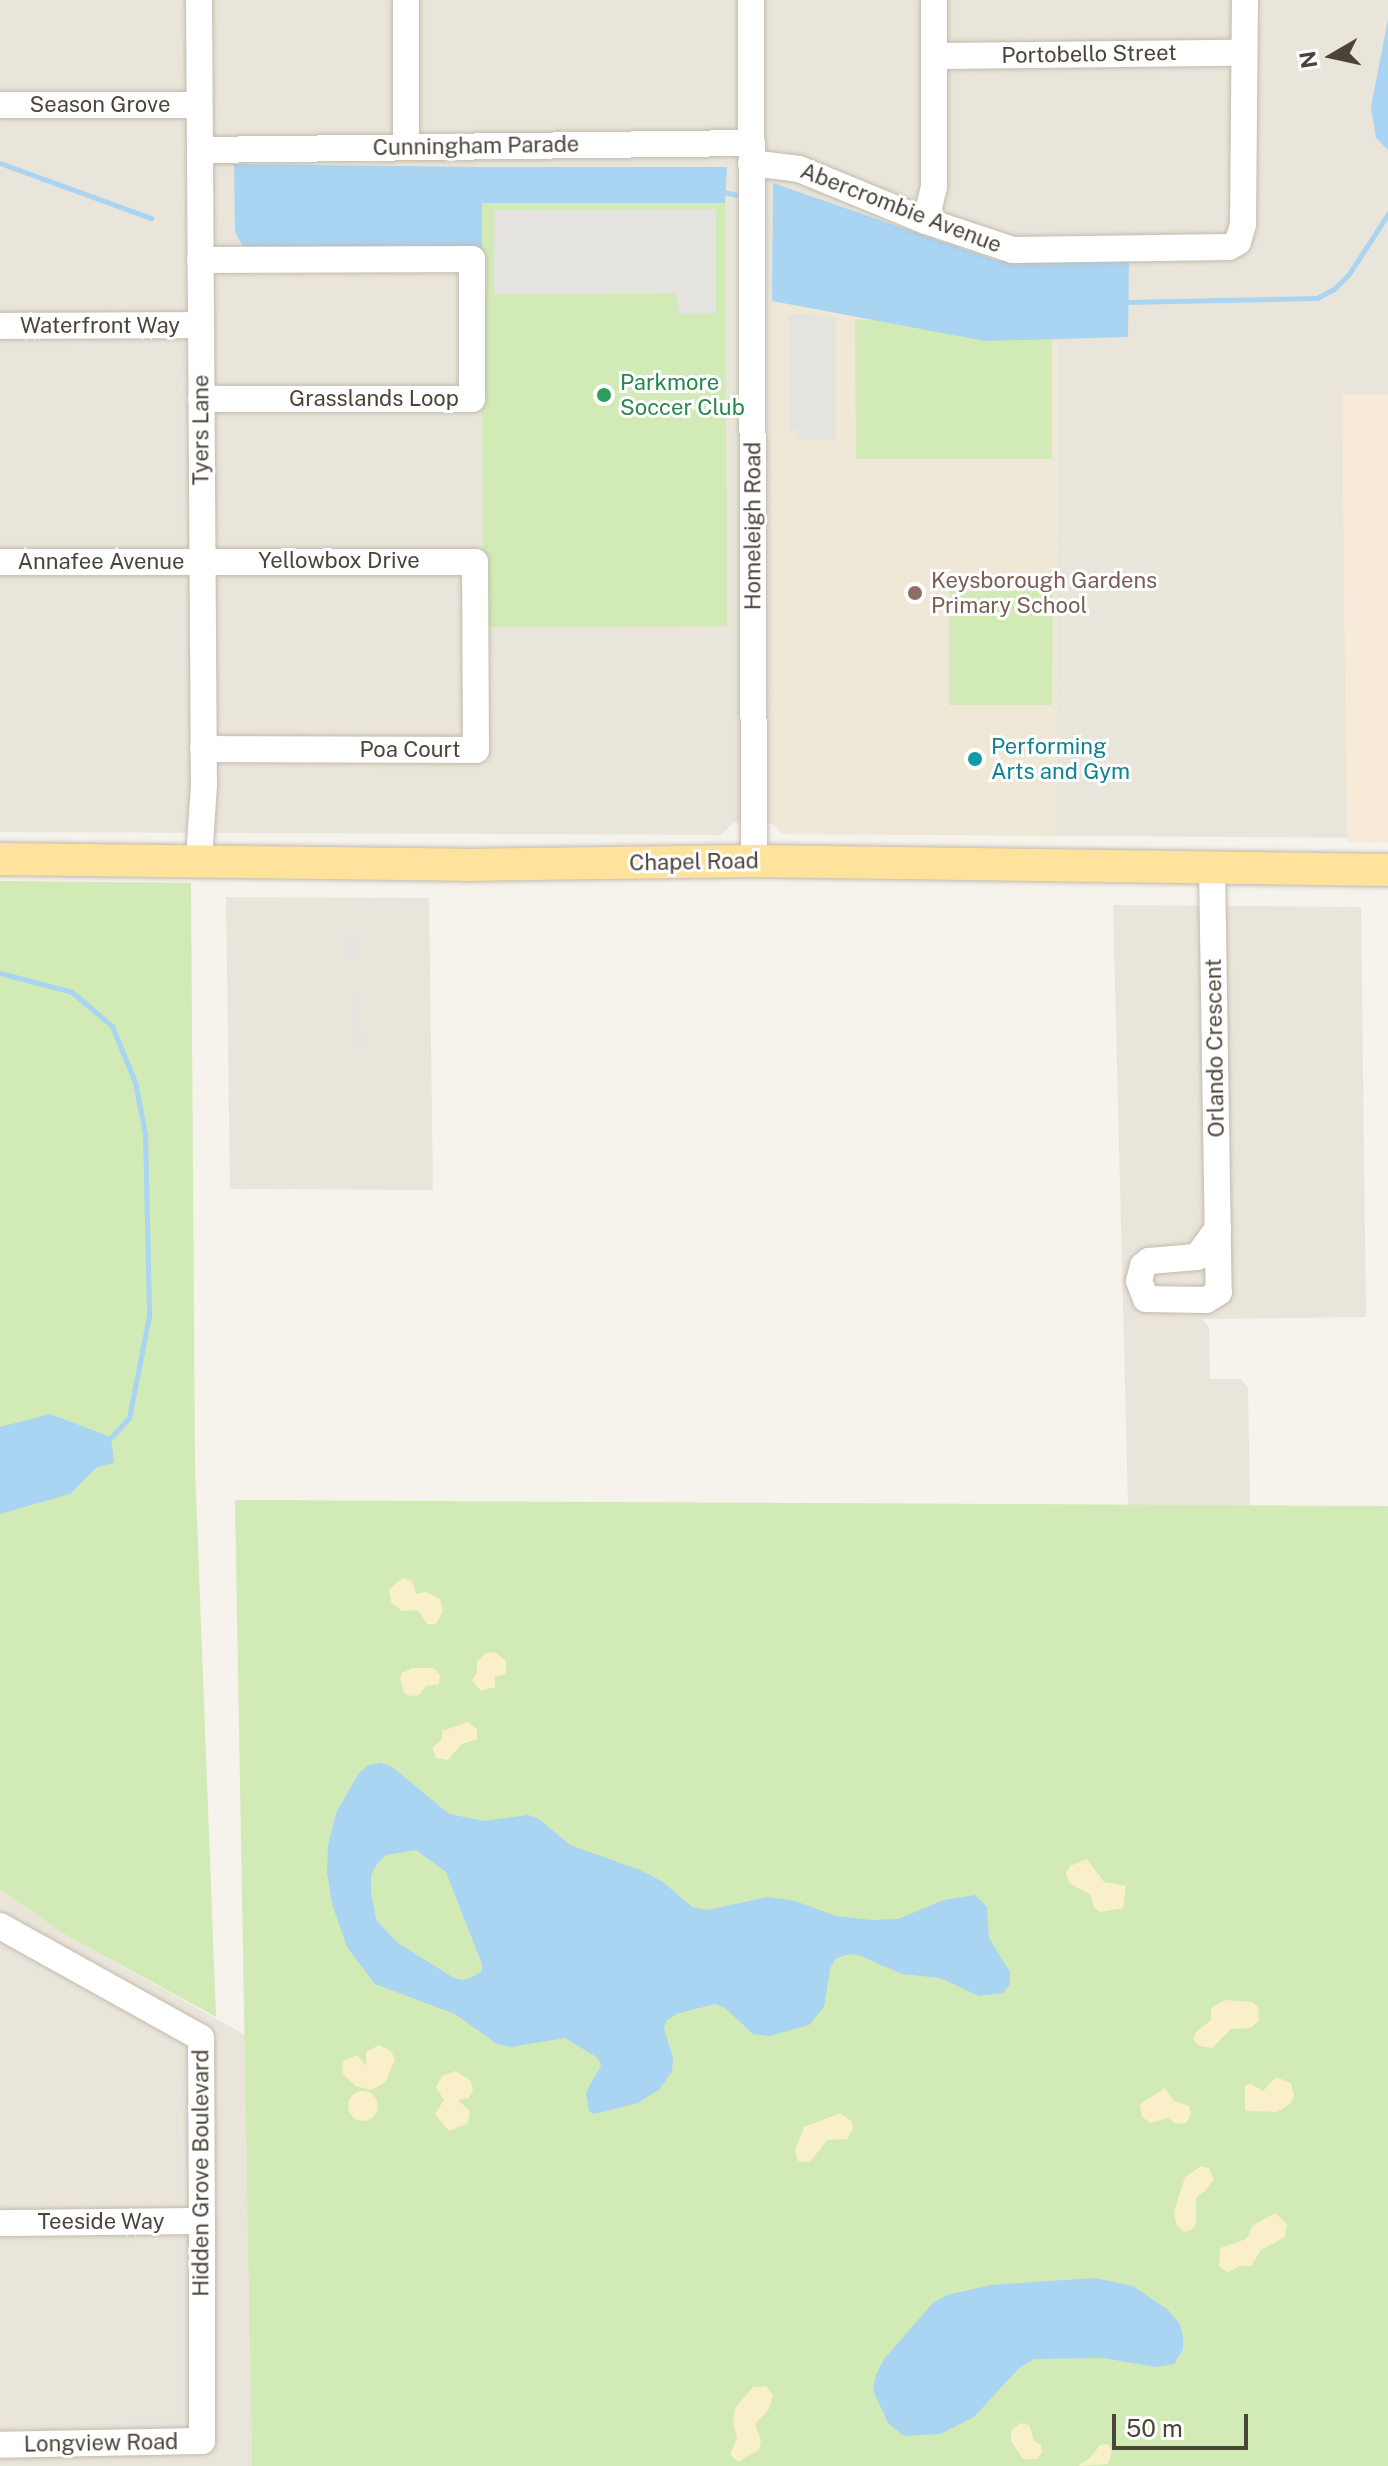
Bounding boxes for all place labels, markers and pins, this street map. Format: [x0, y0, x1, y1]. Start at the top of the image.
place label: Parkmore Soccer Club [620, 369, 745, 420]
marker: Parkmore Soccer Club [595, 386, 613, 404]
place label: Keysborough Gardens Primary School [931, 567, 1157, 618]
marker: Keysborough Gardens Primary School [906, 584, 924, 602]
place label: Performing Arts and Gym [991, 733, 1130, 784]
marker: Performing Arts and Gym [966, 750, 984, 768]

